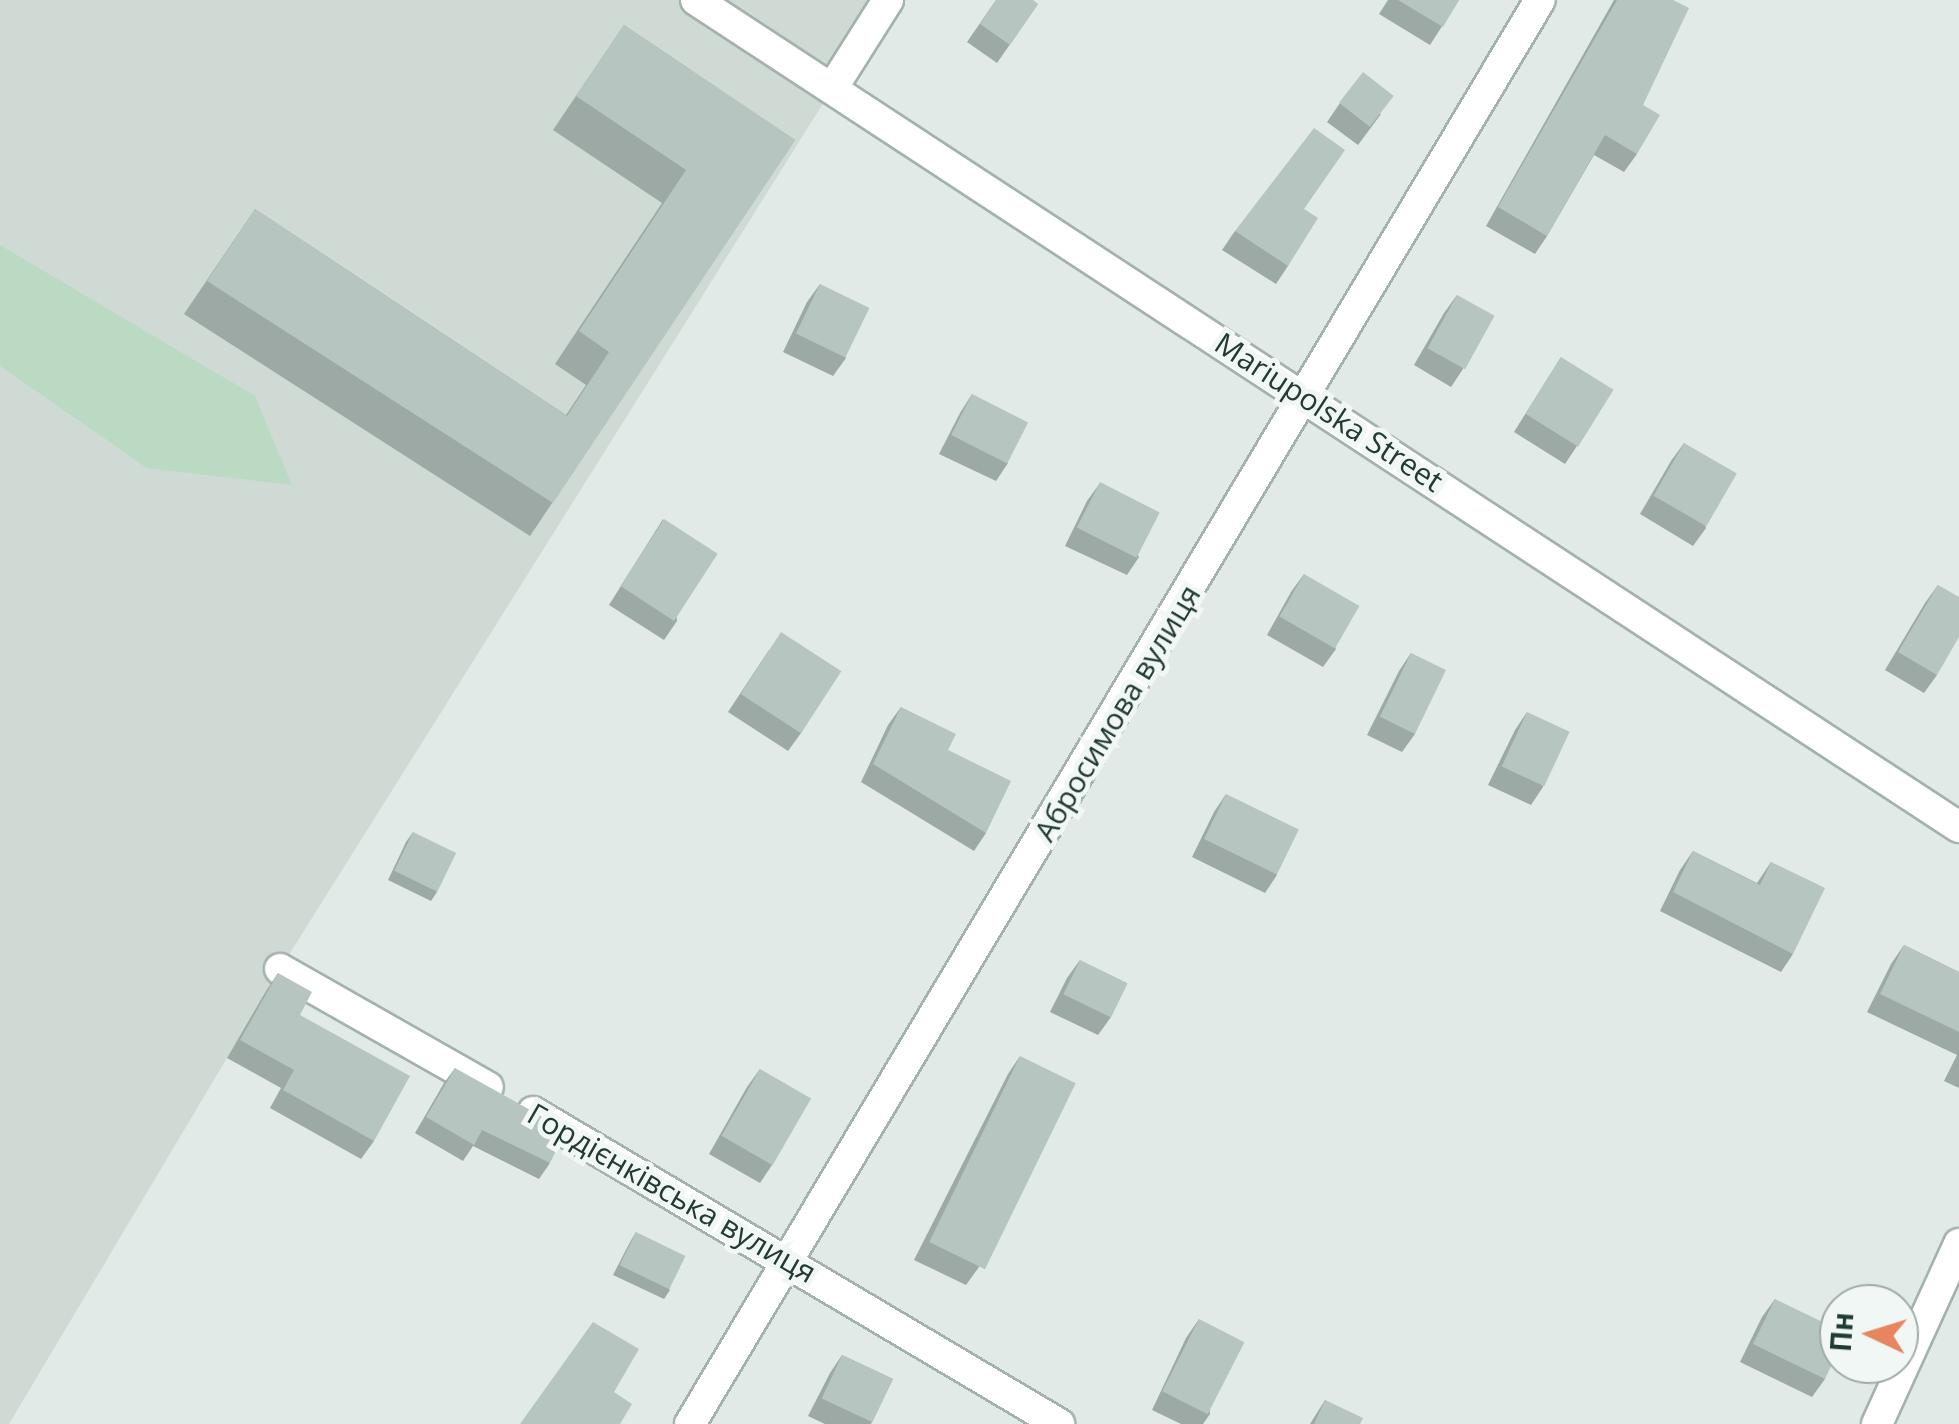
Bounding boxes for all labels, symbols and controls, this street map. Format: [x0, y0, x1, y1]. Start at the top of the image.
street label: Mariupolska Street [1208, 325, 1450, 499]
street label: Абросимова вулиця [1026, 578, 1208, 848]
street label: Гордієнківська вулиця [521, 1096, 823, 1290]
north arrow [1819, 1284, 1919, 1384]
text: Пн [1821, 1311, 1861, 1353]

